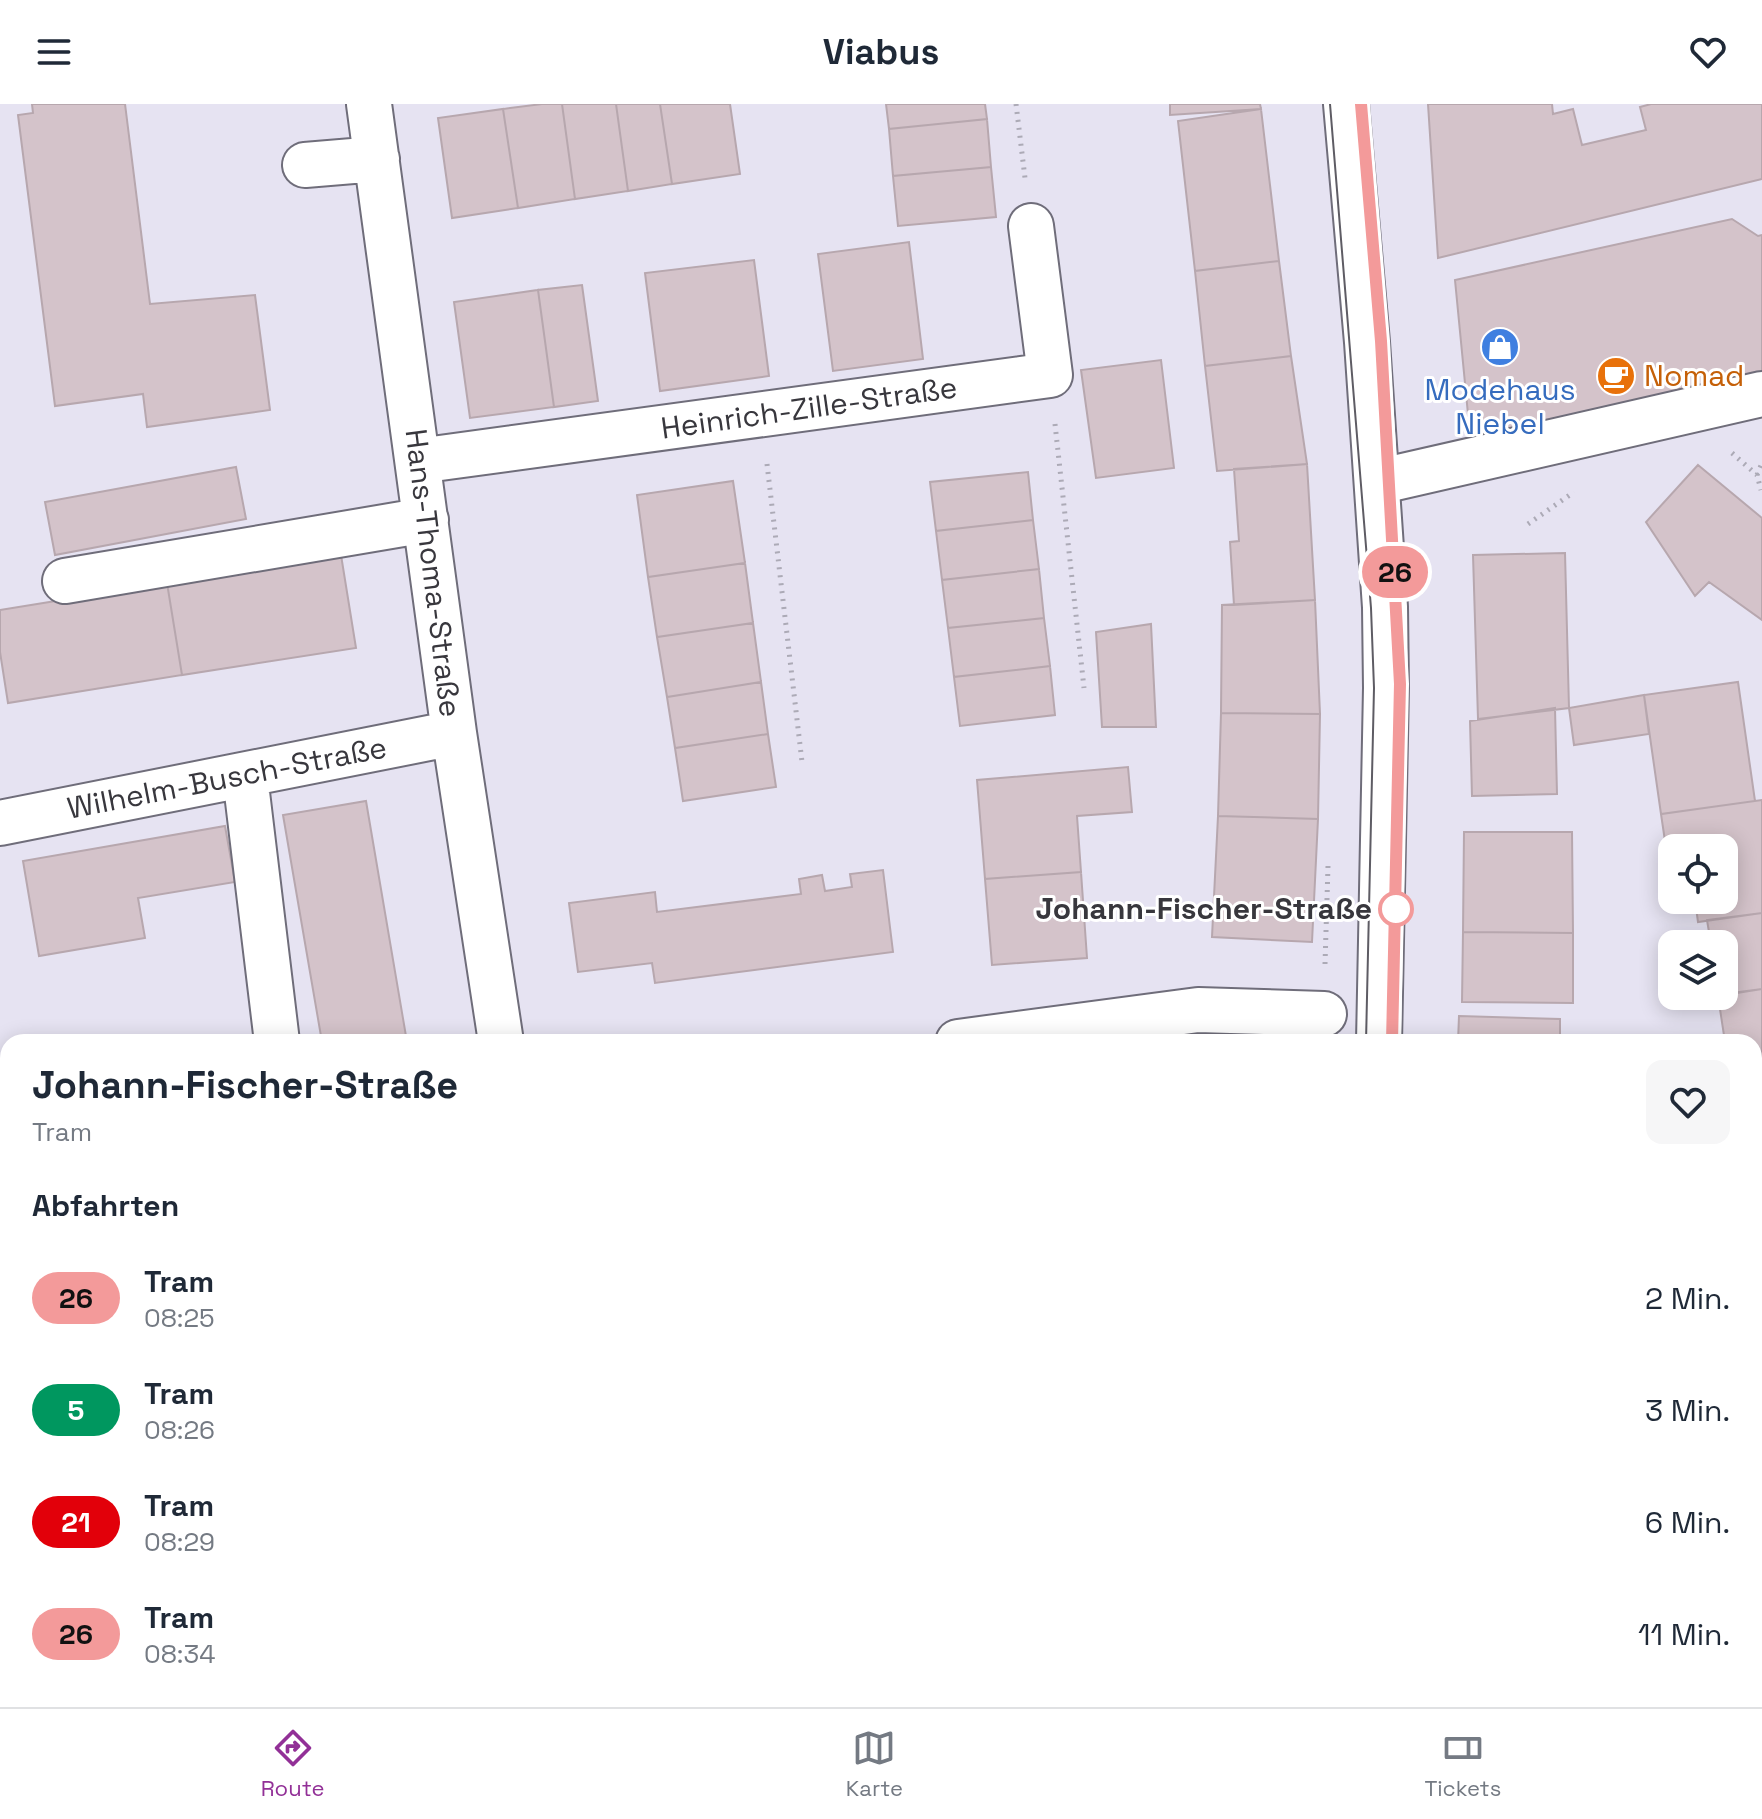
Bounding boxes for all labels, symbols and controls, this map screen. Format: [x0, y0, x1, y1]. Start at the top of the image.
text: Viabus [823, 29, 939, 75]
icon: menu [32, 30, 76, 74]
icon: heart [1686, 30, 1730, 74]
shop icon: Modehaus Niebel [1479, 326, 1521, 368]
cafe icon: Nomad [1595, 355, 1637, 397]
place label: Nomad [1644, 356, 1744, 395]
street label: Heinrich-Zille-Straße [658, 367, 959, 448]
place label: Modehaus Niebel [1424, 370, 1576, 443]
street label: Hans-Thoma-Straße [396, 427, 471, 719]
line badge: 26 [1359, 546, 1431, 598]
text: 26 [1378, 554, 1412, 590]
street label: Wilhelm-Busch-Straße [64, 727, 390, 828]
map controls [1658, 834, 1738, 1010]
button: locate [1658, 834, 1738, 914]
place label: Johann-Fischer-Straße [1036, 889, 1372, 928]
marker: Johann-Fischer-Straße [1379, 892, 1413, 926]
button: layers [1658, 930, 1738, 1010]
button: heart [1646, 1060, 1730, 1144]
text: Johann-Fischer-Straße [32, 1061, 458, 1109]
text: Tram [32, 1115, 92, 1149]
text: Abfahrten [32, 1186, 179, 1225]
text: Tram [144, 1262, 214, 1301]
text: 2 Min. [1645, 1279, 1730, 1318]
text: 26 [59, 1280, 93, 1316]
text: 08:25 [144, 1301, 215, 1335]
text: Tram [144, 1374, 214, 1413]
text: 3 Min. [1645, 1391, 1730, 1430]
text: 5 [68, 1392, 84, 1428]
text: 08:26 [144, 1413, 215, 1447]
text: Tram [144, 1486, 214, 1525]
text: 6 Min. [1645, 1503, 1730, 1542]
text: 21 [61, 1504, 91, 1540]
text: 08:29 [144, 1525, 215, 1559]
text: Tram [144, 1598, 214, 1637]
text: 11 Min. [1638, 1615, 1730, 1654]
text: 26 [59, 1616, 93, 1652]
text: 08:34 [144, 1637, 215, 1671]
tab: Route [261, 1726, 324, 1802]
tab: Karte [846, 1726, 903, 1802]
tab: Tickets [1424, 1726, 1501, 1802]

